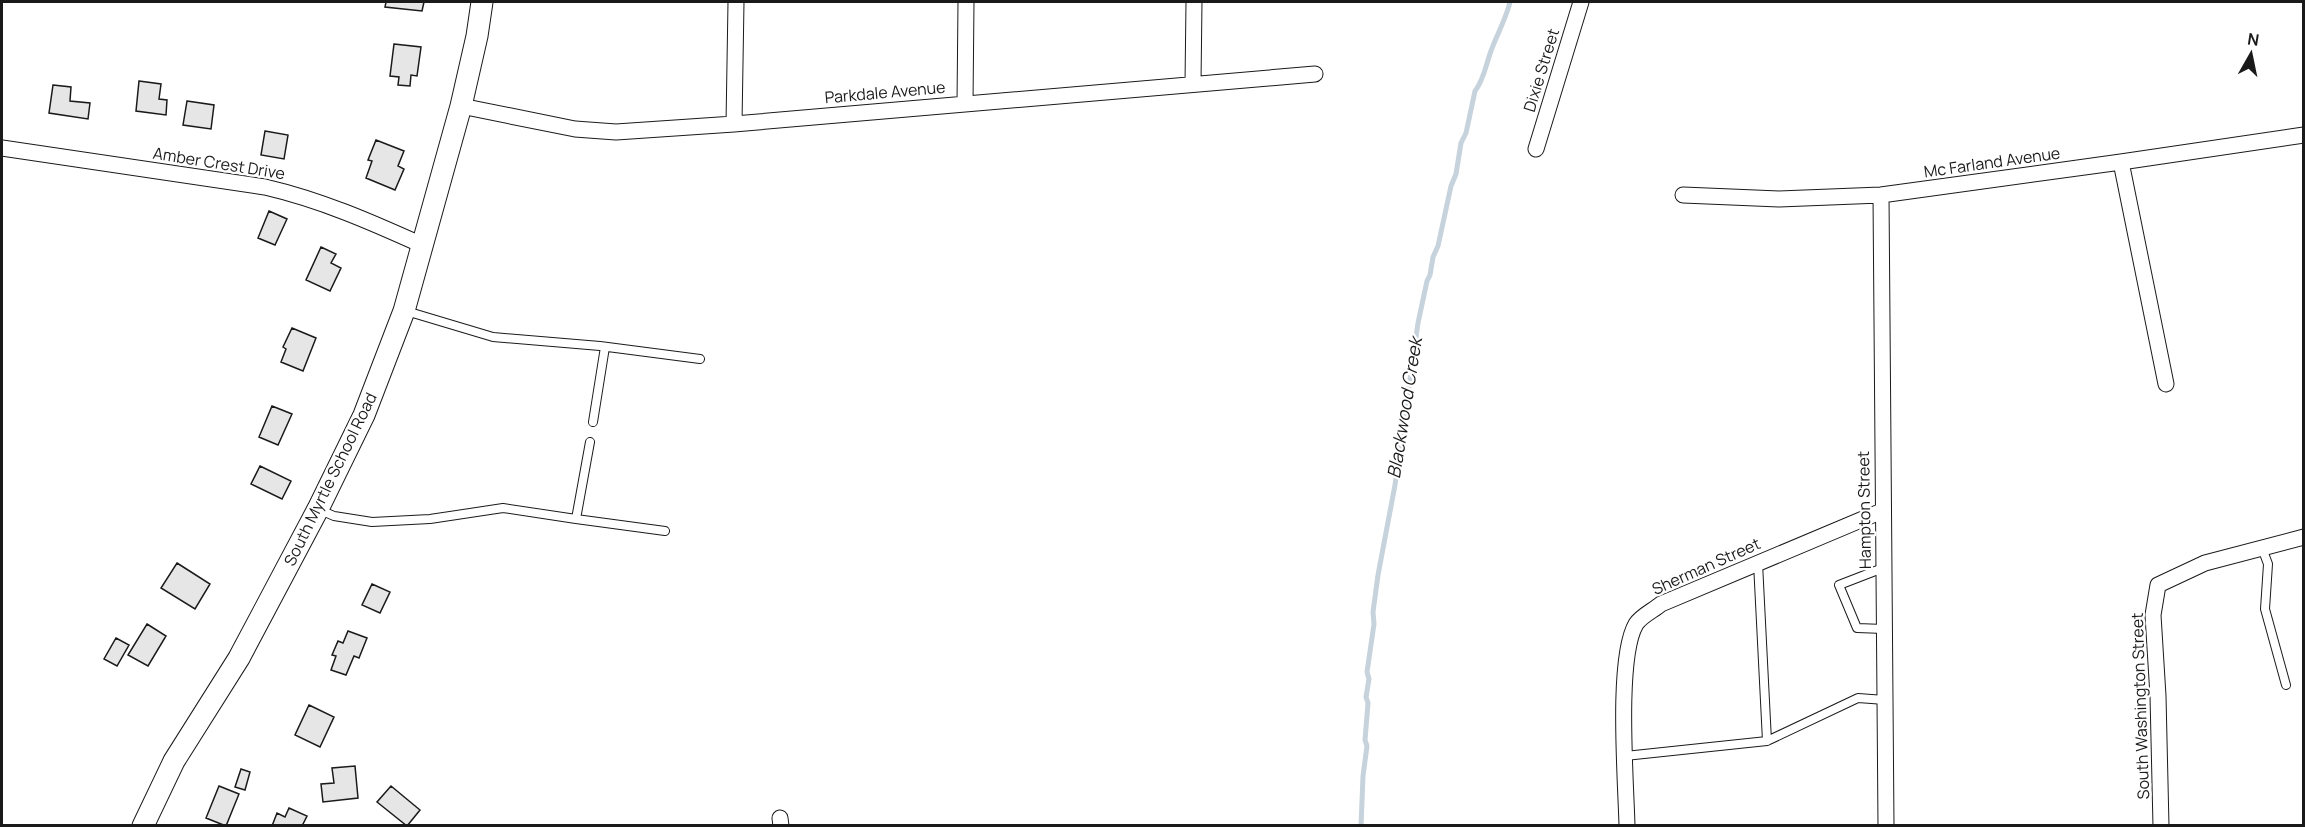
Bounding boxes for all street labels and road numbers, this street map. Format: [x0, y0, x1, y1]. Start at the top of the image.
street label: Dixie Street [1518, 26, 1564, 114]
street label: Parkdale Avenue [824, 76, 946, 108]
street label: Amber Crest Drive [151, 142, 287, 184]
street label: Mc Farland Avenue [1922, 142, 2062, 182]
street label: South Myrtle School Road [278, 389, 382, 569]
street label: Hampton Street [1852, 451, 1876, 569]
street label: Sherman Street [1648, 532, 1764, 600]
street label: South Washington Street [2126, 612, 2154, 800]

